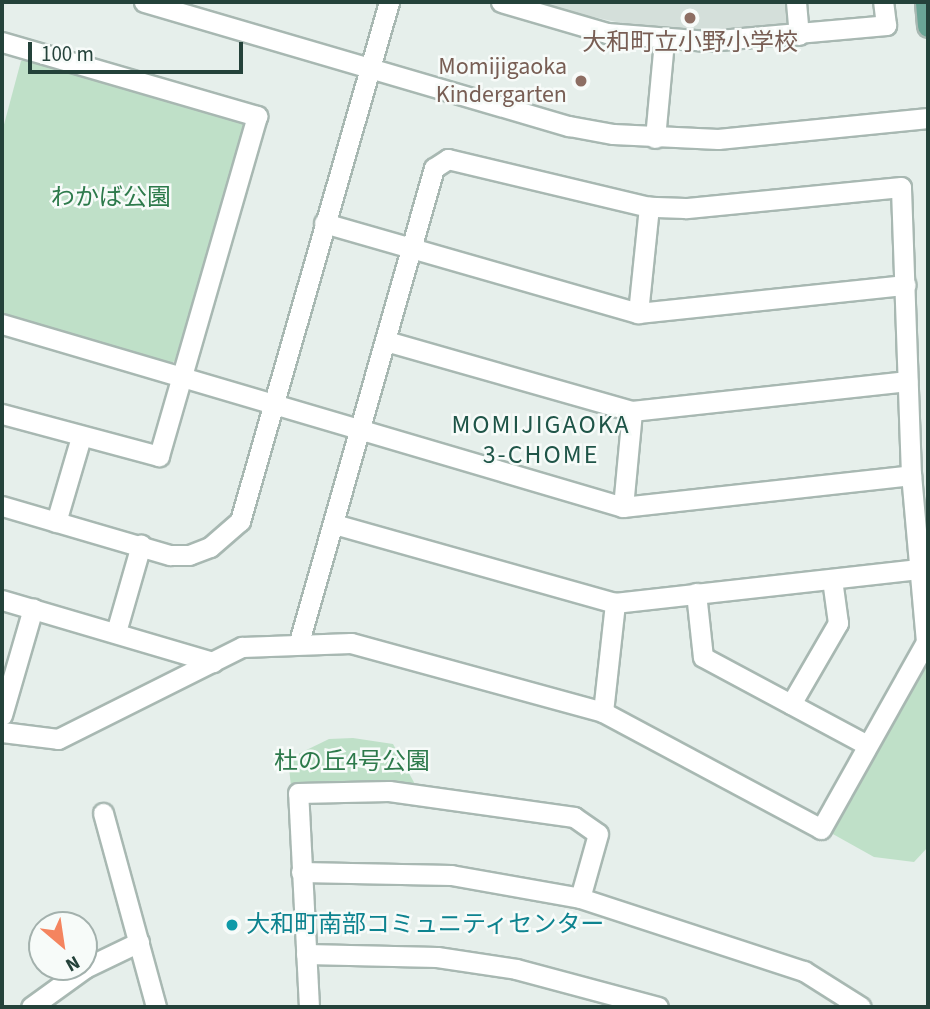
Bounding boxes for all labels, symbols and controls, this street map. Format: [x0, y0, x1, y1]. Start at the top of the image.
marker: 大和町立小野小学校 [682, 10, 698, 26]
scale bar [32, 28, 247, 72]
place label: 大和町立小野小学校 [582, 29, 798, 57]
text: 100 m [41, 39, 94, 69]
place label: Momijigaoka Kindergarten [436, 53, 567, 109]
marker: Momijigaoka Kindergarten [573, 73, 589, 89]
park label: わかば公園 [51, 184, 171, 212]
district label: MOMIJIGAOKA 3-CHOME [453, 409, 629, 471]
park label: 杜の丘4号公園 [274, 748, 430, 776]
north arrow [28, 911, 98, 981]
place label: 大和町南部コミュニティセンター [246, 911, 606, 939]
marker: 大和町南部コミュニティセンター [224, 917, 240, 933]
text: N [60, 948, 85, 978]

